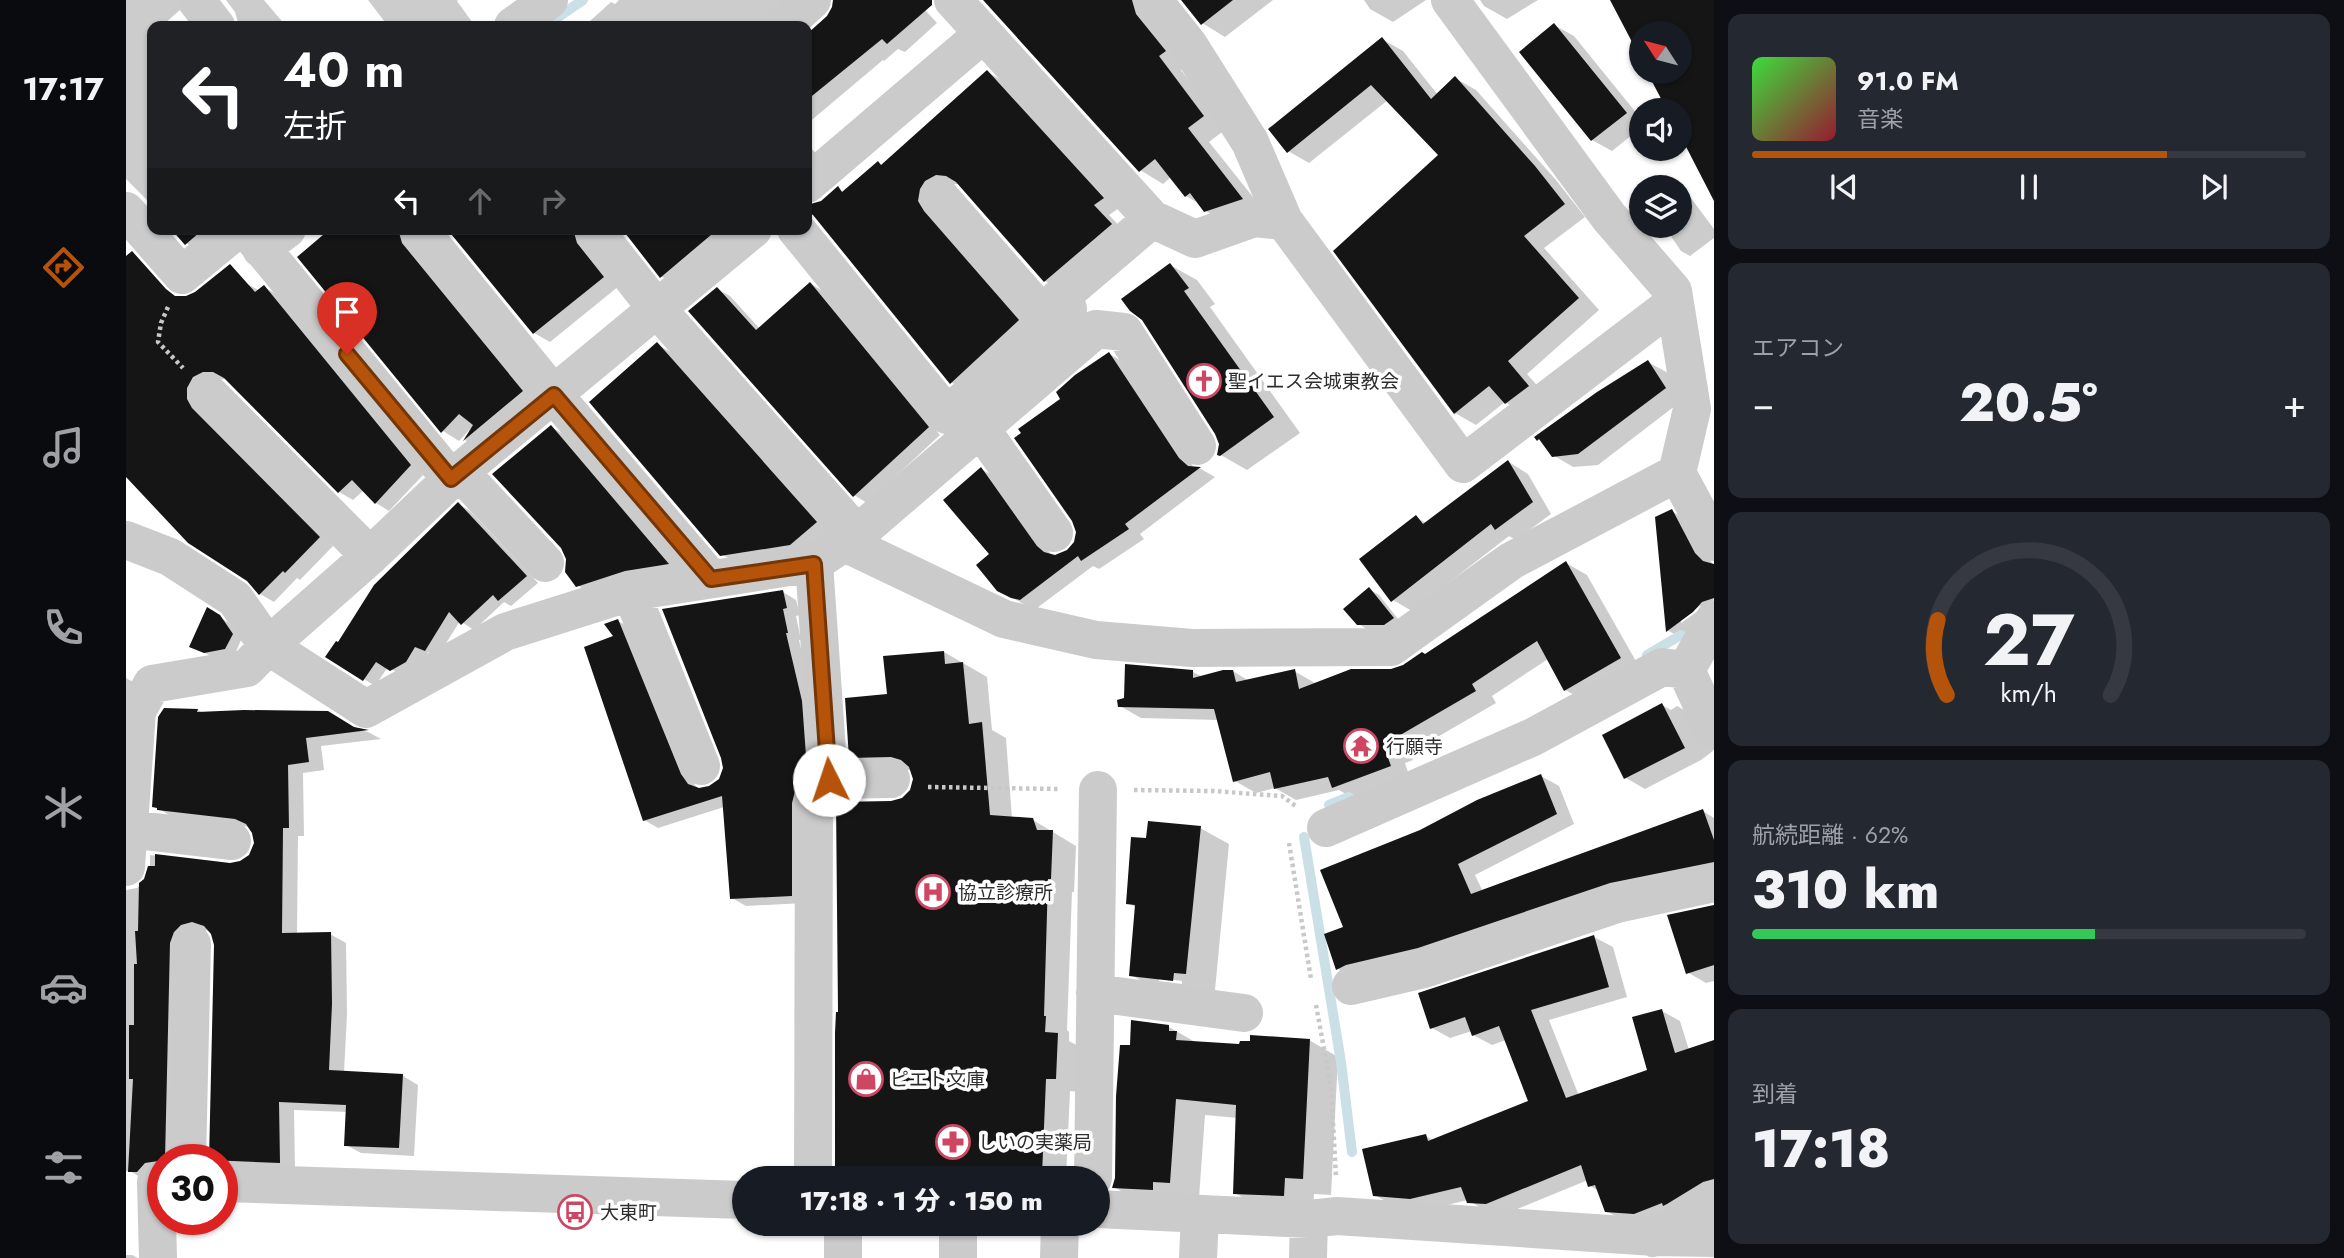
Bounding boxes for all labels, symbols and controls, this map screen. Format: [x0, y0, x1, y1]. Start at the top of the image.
north arrow [1629, 21, 1692, 84]
map controls [1629, 21, 1692, 238]
text: 40 m [283, 35, 405, 105]
icon: left [168, 49, 259, 140]
text: 91.0 FM [1857, 62, 1959, 100]
text: 17:17 [22, 66, 104, 112]
button: sound [1629, 98, 1692, 161]
text: 音楽 [1857, 102, 1903, 136]
text: 左折 [283, 103, 347, 149]
icon: previous [1825, 168, 1863, 206]
icon: pause [2010, 168, 2048, 206]
icon: next [2195, 168, 2233, 206]
button: layers [1629, 175, 1692, 238]
icon: left [388, 182, 426, 220]
icon: ahead [461, 182, 499, 220]
icon: right [534, 182, 572, 220]
icon: directions [39, 243, 88, 292]
pin [317, 282, 377, 354]
icon: arrive [328, 293, 366, 331]
text: エアコン [1752, 331, 1844, 365]
church icon: 聖イエス会城東教会 [1185, 362, 1223, 400]
text: 20.5° [1959, 365, 2098, 441]
place label: 聖イエス会城東教会 [1228, 368, 1399, 395]
text: − [1752, 376, 1774, 431]
text: + [2283, 376, 2306, 431]
icon: music [39, 423, 88, 472]
text: 27 [1983, 587, 2075, 692]
icon: phone [39, 603, 88, 652]
text: km/h [2001, 675, 2057, 711]
temple icon: 行願寺 [1342, 727, 1380, 765]
place label: 行願寺 [1386, 733, 1443, 760]
position arrow [792, 743, 866, 817]
icon: climate [39, 783, 88, 832]
text: 航続距離 · 62% [1752, 818, 1908, 852]
text: 310 km [1752, 852, 1939, 928]
hospital icon: 協立診療所 [914, 873, 952, 911]
place label: 協立診療所 [958, 879, 1053, 906]
icon: car [39, 963, 88, 1012]
shop icon: ピエト文庫 [847, 1060, 885, 1098]
place label: ピエト文庫 [890, 1066, 985, 1093]
text: 到着 [1752, 1077, 1798, 1111]
text: 17:18 [1752, 1111, 1890, 1187]
pharmacy icon: しいの実薬局 [934, 1123, 972, 1161]
place label: しいの実薬局 [978, 1129, 1092, 1156]
icon: filters [39, 1143, 88, 1192]
speed limit sign: 30 [147, 1144, 238, 1235]
text: 17:18 · 1 分 · 150 m [799, 1182, 1043, 1220]
bus stop icon: 大東町 [556, 1193, 594, 1231]
place label: 大東町 [600, 1199, 657, 1226]

